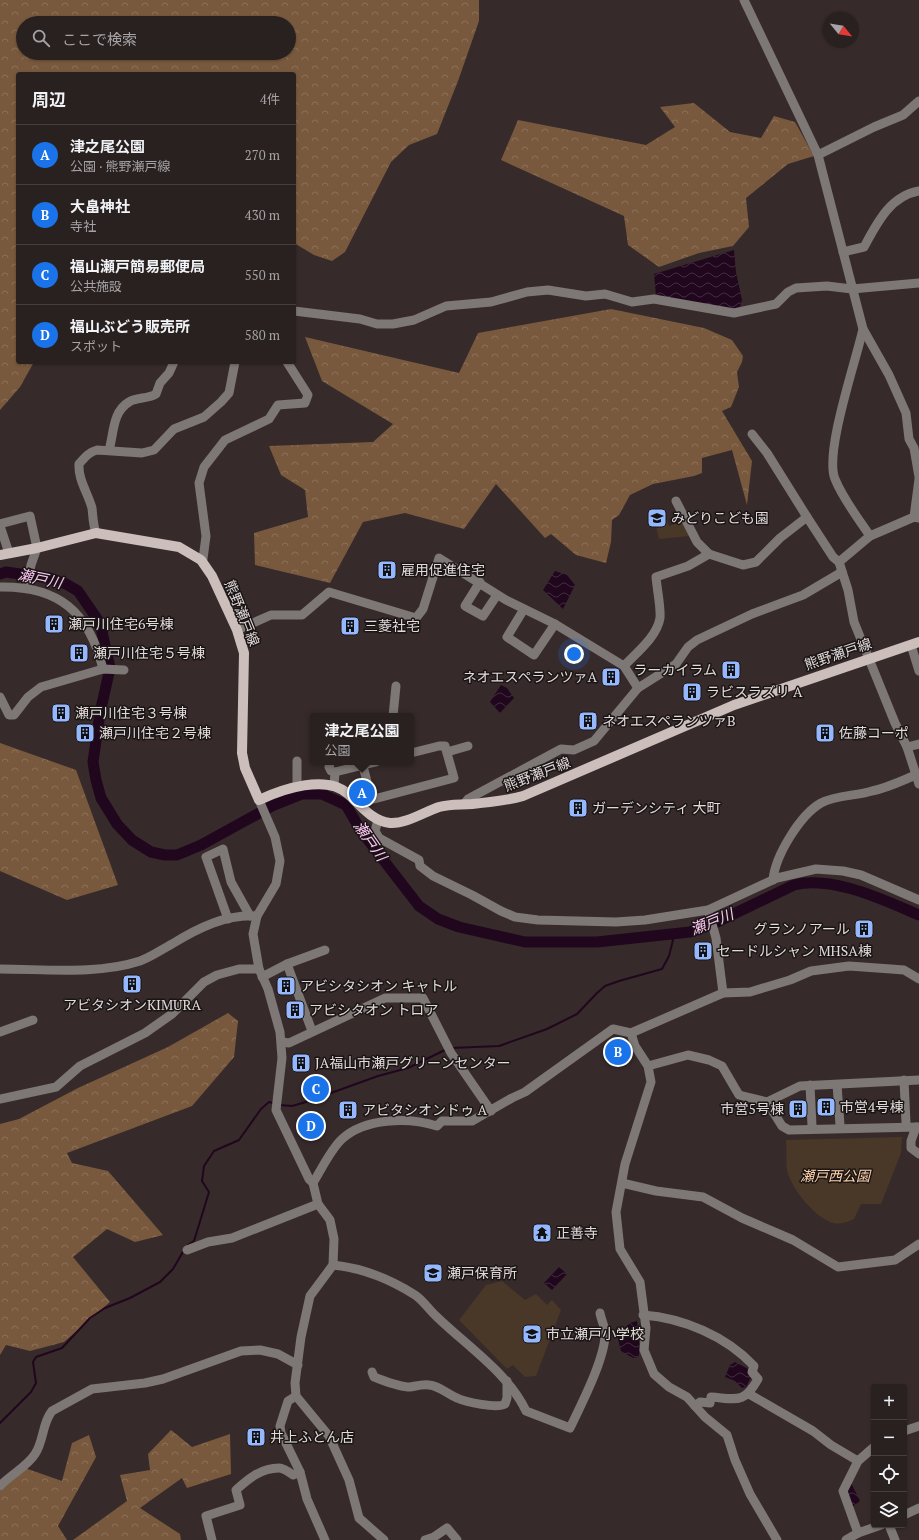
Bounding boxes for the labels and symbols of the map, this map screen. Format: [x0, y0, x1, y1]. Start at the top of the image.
north arrow [823, 12, 859, 48]
school or university icon: みどりこども園 [646, 507, 668, 529]
place label: みどりこども園 [671, 508, 769, 527]
building icon: 雇用促進住宅 [376, 559, 398, 581]
place label: 雇用促進住宅 [401, 560, 485, 579]
water label: 瀬戸川 [16, 564, 66, 593]
street label: 熊野瀬戸線 [221, 577, 264, 649]
building icon: 瀬戸川住宅6号棟 [43, 613, 65, 635]
place label: 瀬戸川住宅6号棟 [68, 614, 173, 633]
building icon: 三菱社宅 [339, 615, 361, 637]
place label: 三菱社宅 [364, 616, 420, 635]
street label: 熊野瀬戸線 [802, 633, 874, 674]
building icon: 瀬戸川住宅５号棟 [68, 642, 90, 664]
place label: 瀬戸川住宅５号棟 [93, 643, 205, 662]
your location [564, 644, 584, 664]
building icon: ラーカイラム [720, 659, 742, 681]
place label: ラーカイラム [633, 660, 717, 679]
building icon: ネオエスペランツァA [600, 666, 622, 688]
place label: ネオエスペランツァA [462, 667, 597, 686]
building icon: ラビスラズリ A [681, 681, 703, 703]
place label: ラビスラズリ A [706, 682, 803, 701]
building icon: 瀬戸川住宅３号棟 [50, 702, 72, 724]
place label: 瀬戸川住宅３号棟 [75, 703, 187, 722]
building icon: ネオエスペランツァB [577, 710, 599, 732]
place label: ネオエスペランツァB [602, 711, 736, 730]
building icon: 瀬戸川住宅２号棟 [74, 722, 96, 744]
building icon: 佐藤コーポ [814, 722, 836, 744]
place label: 瀬戸川住宅２号棟 [99, 723, 211, 742]
place label: 佐藤コーポ [839, 723, 909, 742]
street label: 熊野瀬戸線 [501, 752, 573, 795]
pin: A [349, 778, 375, 808]
building icon: ガーデンシティ 大町 [567, 797, 589, 819]
place label: ガーデンシティ 大町 [592, 798, 721, 817]
water label: 瀬戸川 [350, 816, 393, 866]
water label: 瀬戸川 [687, 903, 738, 939]
building icon: グランノアール [853, 918, 875, 940]
place label: グランノアール [754, 919, 850, 938]
building icon: セードルシャン MHSA棟 [692, 940, 714, 962]
place label: セードルシャン MHSA棟 [717, 941, 872, 960]
building icon: アビタシオンKIMURA [121, 973, 143, 995]
building icon: アビシタシオン キャトル [275, 975, 297, 997]
place label: アビシタシオン キャトル [300, 976, 457, 995]
place label: アビタシオンKIMURA [63, 995, 201, 1014]
building icon: アビシタオン トロア [284, 999, 306, 1021]
place label: アビシタオン トロア [309, 1000, 438, 1019]
pin: B [605, 1037, 631, 1067]
building icon: JA福山市瀬戸グリーンセンター [290, 1052, 312, 1074]
place label: JA福山市瀬戸グリーンセンター [315, 1053, 511, 1072]
pin: C [303, 1074, 329, 1104]
building icon: 市営4号棟 [815, 1096, 837, 1118]
place label: 市営4号棟 [840, 1097, 903, 1116]
building icon: 市営5号棟 [787, 1098, 809, 1120]
building icon: アビタシオンドゥ A [337, 1099, 359, 1121]
place label: 市営5号棟 [721, 1099, 784, 1118]
place label: アビタシオンドゥ A [362, 1100, 487, 1119]
pin: D [298, 1111, 324, 1141]
park label: 瀬戸西公園 [800, 1166, 872, 1185]
temple icon: 正善寺 [531, 1222, 553, 1244]
place label: 正善寺 [556, 1223, 598, 1242]
school or university icon: 瀬戸保育所 [422, 1262, 444, 1284]
place label: 瀬戸保育所 [447, 1263, 517, 1282]
school or university icon: 市立瀬戸小学校 [521, 1323, 543, 1345]
place label: 市立瀬戸小学校 [546, 1324, 644, 1343]
building icon: 井上ふとん店 [245, 1426, 267, 1448]
place label: 井上ふとん店 [270, 1427, 354, 1446]

